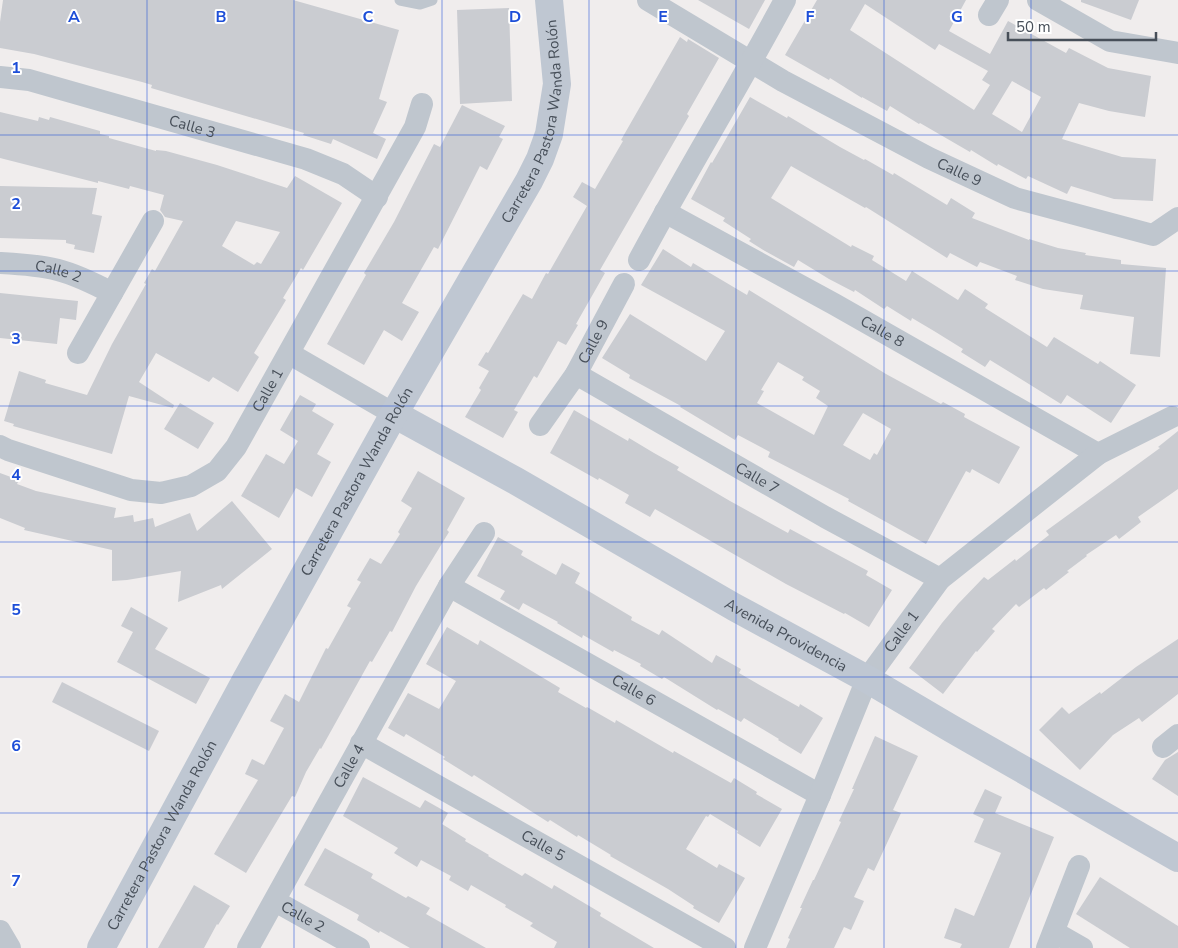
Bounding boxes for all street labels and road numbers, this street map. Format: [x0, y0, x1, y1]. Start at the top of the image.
street label: Carretera Pastora Wanda Rolón [497, 19, 567, 227]
street label: Calle 3 [167, 110, 218, 143]
street label: Calle 9 [934, 153, 985, 191]
street label: Calle 2 [34, 256, 85, 287]
street label: Calle 8 [857, 311, 908, 352]
street label: Calle 9 [573, 316, 613, 367]
street label: Calle 1 [247, 365, 288, 416]
street label: Carretera Pastora Wanda Rolón [296, 383, 418, 580]
street label: Calle 7 [732, 458, 783, 499]
street label: Avenida Providencia [721, 594, 851, 676]
street label: Calle 1 [879, 607, 924, 657]
street label: Calle 6 [608, 670, 659, 710]
street label: Carretera Pastora Wanda Rolón [102, 737, 222, 934]
street label: Calle 4 [329, 741, 369, 792]
street label: Calle 5 [518, 825, 569, 866]
street label: Calle 2 [277, 896, 329, 937]

